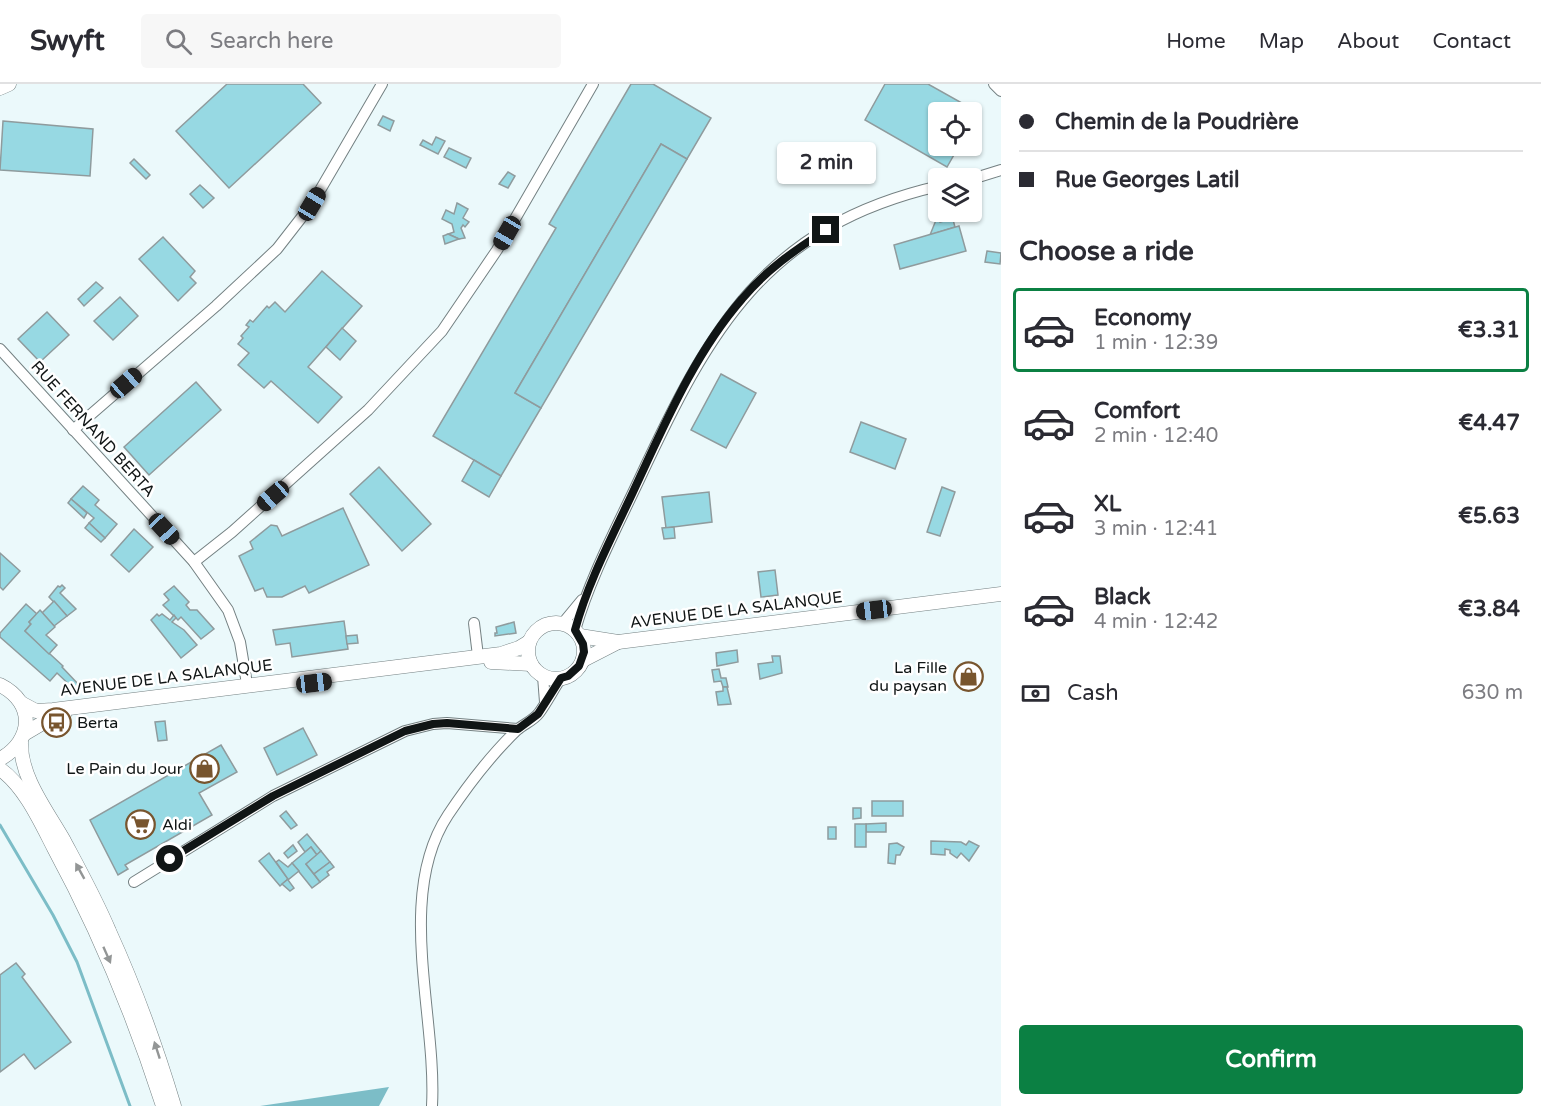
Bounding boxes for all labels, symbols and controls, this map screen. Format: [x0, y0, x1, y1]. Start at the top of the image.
search box [141, 14, 561, 68]
text: Swyft [30, 24, 105, 58]
icon: search [162, 25, 195, 58]
text: Search here [210, 28, 333, 54]
text: Home [1166, 29, 1226, 54]
text: Map [1259, 29, 1304, 54]
text: About [1337, 29, 1399, 54]
text: Contact [1432, 29, 1511, 54]
map controls [928, 102, 982, 222]
button: locate [928, 102, 982, 156]
text: Chemin de la Poudrière [1055, 109, 1299, 135]
callout: 2 min [776, 143, 876, 185]
text: 2 min [800, 151, 853, 175]
text: Rue Georges Latil [1055, 167, 1240, 193]
button: layers [928, 168, 982, 222]
car [295, 184, 329, 224]
car [490, 213, 524, 253]
route end [812, 216, 839, 243]
text: Choose a ride [1019, 235, 1194, 268]
icon: car [1022, 303, 1076, 357]
text: Economy [1094, 305, 1191, 331]
text: €3.31 [1458, 317, 1520, 343]
text: 1 min · 12:39 [1094, 331, 1218, 355]
street label: RUE FERNAND BERTA [27, 357, 159, 501]
car [107, 364, 145, 402]
icon: car [1022, 396, 1076, 450]
text: Comfort [1094, 398, 1180, 424]
text: €4.47 [1458, 410, 1520, 436]
text: 2 min · 12:40 [1094, 424, 1218, 448]
car [254, 477, 292, 515]
icon: car [1022, 489, 1076, 543]
text: XL [1094, 491, 1121, 517]
text: €5.63 [1458, 503, 1520, 529]
car [145, 510, 183, 548]
text: 3 min · 12:41 [1094, 517, 1218, 541]
icon: car [1022, 582, 1076, 636]
text: Black [1094, 584, 1151, 610]
street label: AVENUE DE LA SALANQUE [629, 587, 843, 633]
text: €3.84 [1458, 596, 1520, 622]
car [855, 599, 893, 621]
text: 4 min · 12:42 [1094, 610, 1218, 634]
street label: AVENUE DE LA SALANQUE [59, 655, 273, 701]
place label: La Fille du paysan [869, 658, 947, 696]
shop icon: La Fille du paysan [952, 661, 984, 693]
car [295, 672, 333, 694]
icon: cash [1019, 677, 1052, 710]
text: Cash [1067, 680, 1119, 706]
text: 630 m [1462, 681, 1523, 705]
bus stop icon: Berta [40, 707, 72, 739]
place label: Berta [77, 713, 118, 733]
shop icon: Le Pain du Jour [188, 753, 220, 785]
place label: Le Pain du Jour [66, 759, 184, 779]
supermarket icon: Aldi [125, 809, 157, 841]
place label: Aldi [162, 815, 192, 835]
route start [156, 845, 183, 872]
one-way arrow [75, 862, 85, 879]
one-way arrow [102, 946, 111, 963]
button: Confirm [1019, 1025, 1523, 1094]
one-way arrow [152, 1041, 161, 1059]

